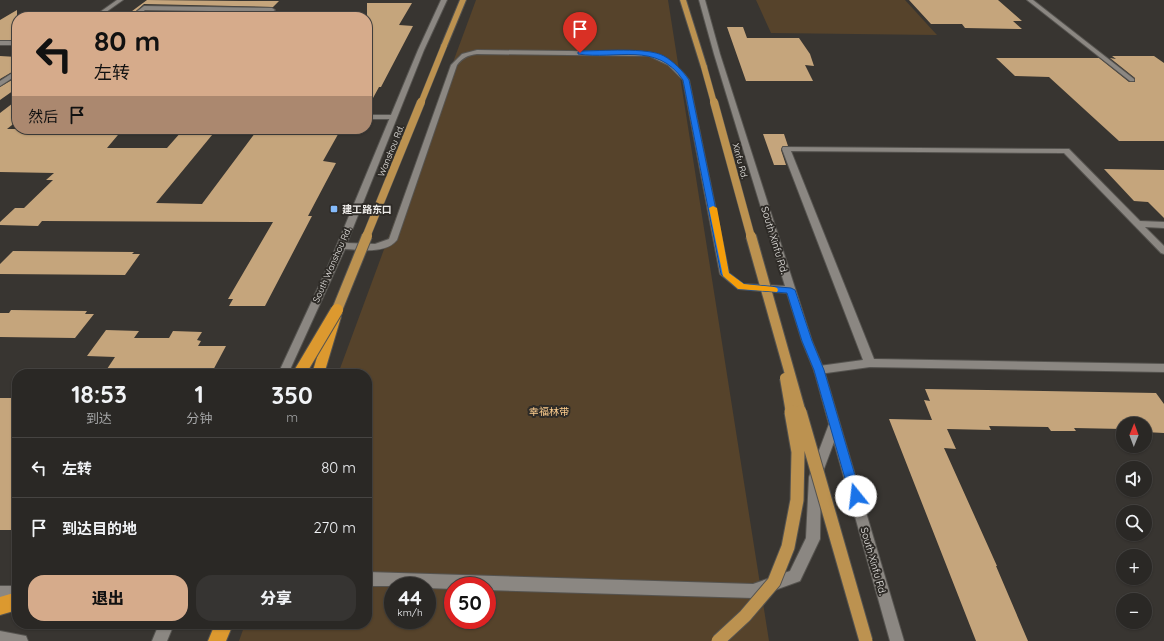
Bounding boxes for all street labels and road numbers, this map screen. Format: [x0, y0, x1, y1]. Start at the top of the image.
street label: Wanshou Rd. [375, 123, 406, 178]
street label: Xinfu Rd. [730, 142, 751, 180]
street label: South Xinfu Rd. [758, 205, 791, 276]
street label: South Wanshou Rd. [310, 225, 353, 304]
street label: South Xinfu Rd. [858, 526, 889, 597]

